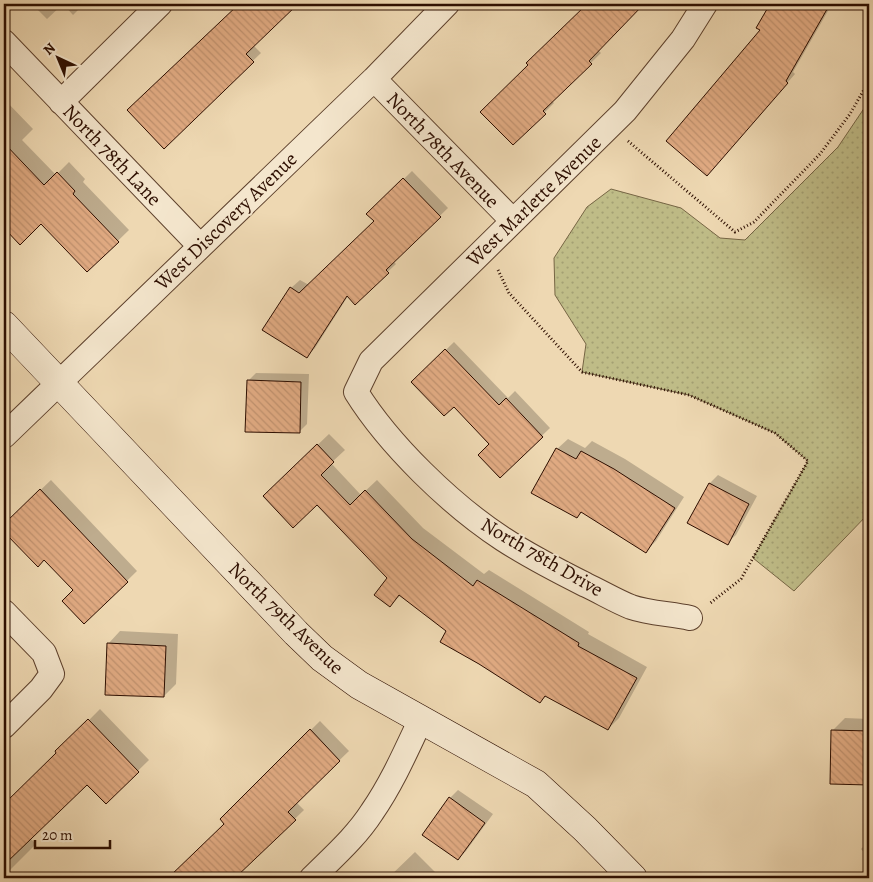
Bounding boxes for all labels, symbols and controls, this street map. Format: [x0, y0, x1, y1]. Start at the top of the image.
north arrow [32, 32, 82, 82]
text: N [39, 39, 60, 59]
street label: North 78th Avenue [381, 86, 505, 214]
street label: North 78th Lane [57, 98, 167, 212]
street label: West Marlette Avenue [460, 129, 607, 273]
street label: West Discovery Avenue [148, 146, 303, 297]
street label: North 78th Drive [476, 511, 608, 603]
street label: North 79th Avenue [222, 556, 350, 680]
scale bar [35, 817, 110, 849]
text: 20 m [42, 825, 73, 845]

